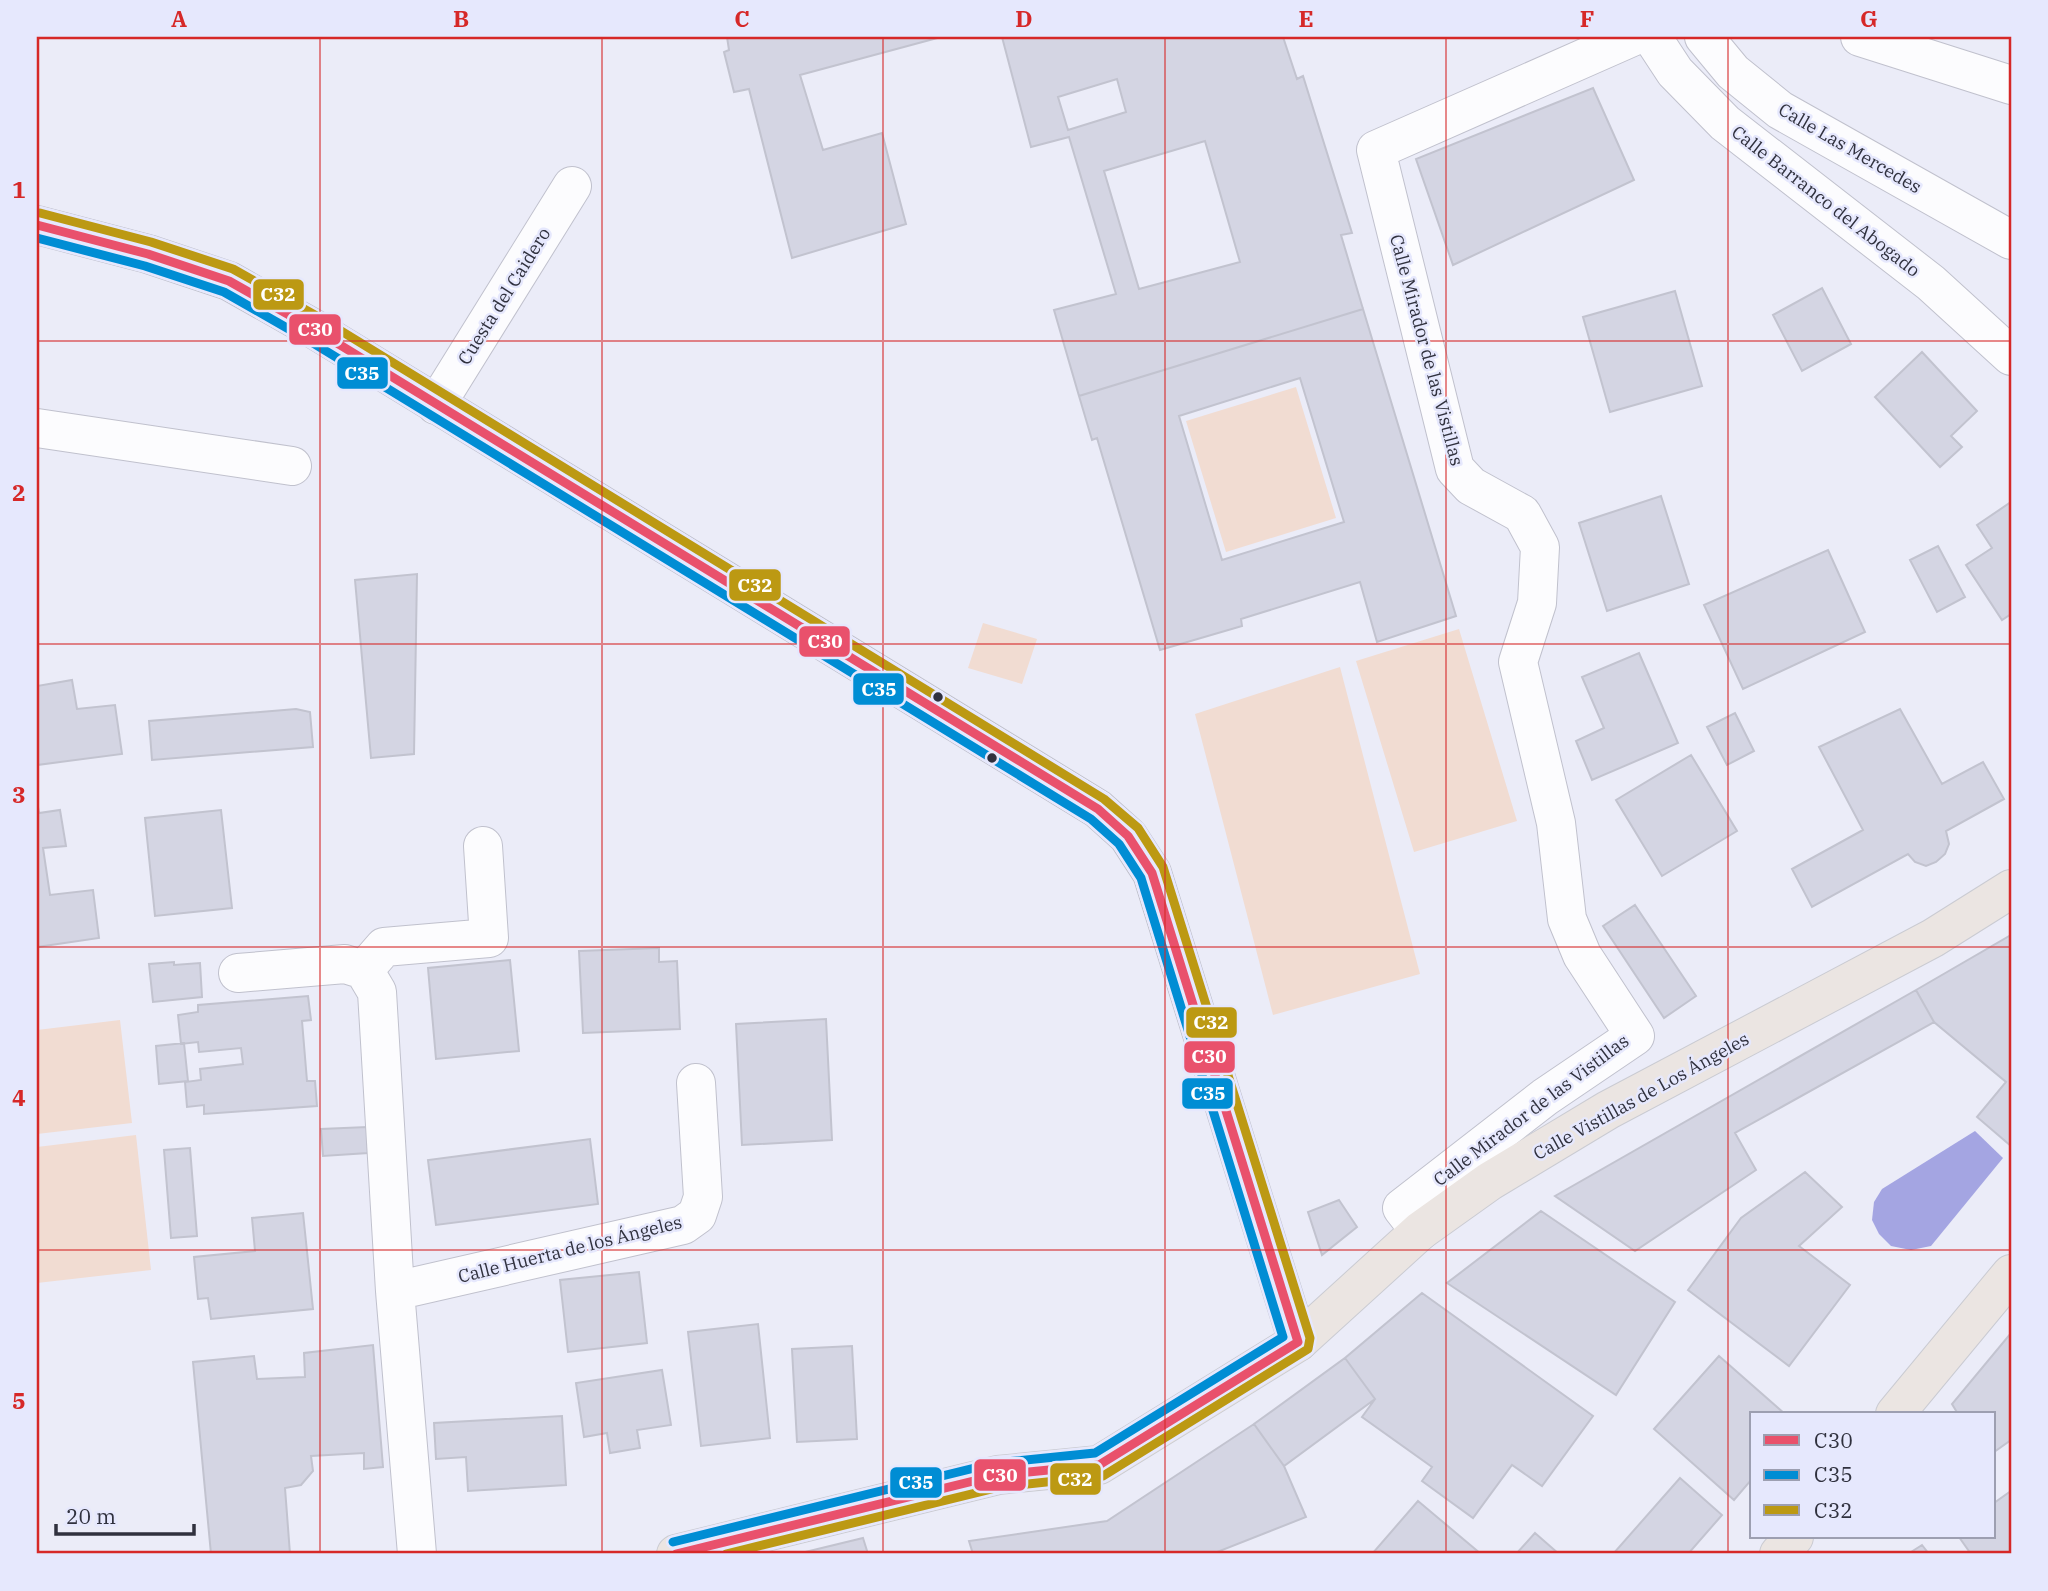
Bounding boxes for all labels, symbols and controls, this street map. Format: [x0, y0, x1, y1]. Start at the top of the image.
text: A [171, 3, 187, 33]
text: B [453, 3, 469, 33]
text: C [734, 3, 750, 33]
text: D [1015, 3, 1033, 33]
text: E [1298, 3, 1314, 33]
text: F [1580, 3, 1594, 33]
text: G [1860, 3, 1878, 33]
street label: Calle Las Mercedes [1775, 98, 1925, 198]
street label: Calle Barranco del Abogado [1727, 120, 1925, 282]
text: 1 [12, 174, 26, 204]
street label: Cuesta del Caidero [453, 223, 555, 369]
street label: Calle Mirador de las Vistillas [1385, 232, 1469, 468]
line badge: C32 [252, 278, 305, 311]
text: C32 [260, 282, 296, 306]
line badge: C30 [288, 313, 342, 346]
text: C30 [297, 317, 333, 341]
line badge: C35 [336, 356, 389, 390]
text: C35 [344, 361, 380, 385]
text: 2 [12, 477, 26, 507]
line badge: C32 [728, 568, 782, 602]
text: C32 [737, 573, 773, 597]
line badge: C30 [798, 625, 851, 658]
text: C30 [807, 629, 843, 653]
line badge: C35 [852, 672, 905, 706]
text: C35 [861, 677, 897, 701]
unlabelled marker [931, 690, 945, 704]
unlabelled marker [985, 751, 999, 765]
text: 3 [12, 779, 26, 809]
line badge: C32 [1185, 1006, 1238, 1039]
text: C32 [1193, 1010, 1229, 1034]
street label: Calle Vistillas de Los Ángeles [1529, 1027, 1753, 1165]
street label: Calle Mirador de las Vistillas [1429, 1029, 1633, 1191]
line badge: C30 [1183, 1040, 1236, 1074]
text: C30 [1191, 1044, 1227, 1068]
line badge: C35 [1181, 1077, 1234, 1110]
text: C35 [1190, 1081, 1226, 1105]
text: 4 [12, 1082, 26, 1112]
street label: Calle Huerta de los Ángeles [456, 1210, 684, 1288]
text: 5 [12, 1385, 26, 1415]
legend [1750, 1412, 1996, 1538]
text: C30 [1814, 1426, 1853, 1454]
line badge: C30 [973, 1458, 1027, 1492]
text: C35 [1814, 1460, 1853, 1488]
line badge: C32 [1049, 1462, 1102, 1496]
text: C30 [982, 1463, 1018, 1487]
line badge: C35 [889, 1466, 943, 1499]
text: C32 [1057, 1467, 1093, 1491]
text: C35 [898, 1470, 934, 1494]
scale bar [56, 1493, 194, 1537]
text: C32 [1814, 1496, 1853, 1524]
text: 20 m [66, 1502, 116, 1530]

